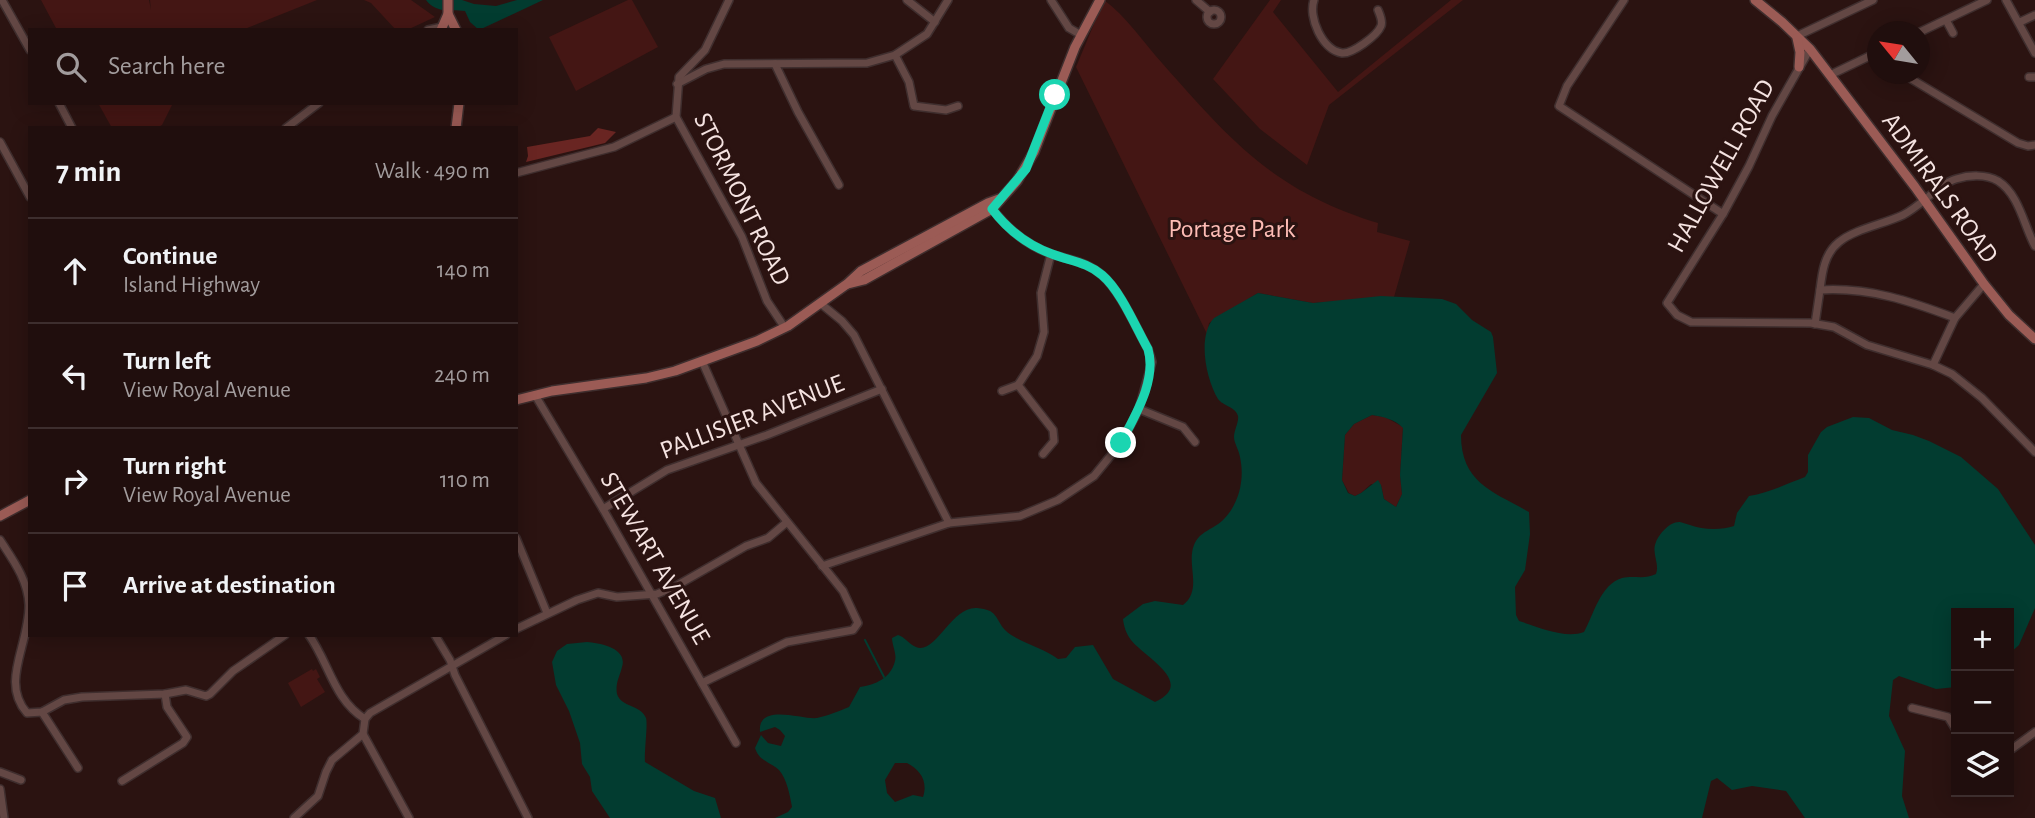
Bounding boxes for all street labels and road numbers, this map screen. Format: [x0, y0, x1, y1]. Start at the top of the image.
street label: HALLOWELL ROAD [1663, 75, 1779, 257]
street label: ADMIRALS ROAD [1877, 108, 2003, 268]
street label: STORMONT ROAD [689, 109, 795, 289]
street label: PALLISIER AVENUE [657, 370, 847, 464]
street label: STEWART AVENUE [595, 468, 715, 648]

